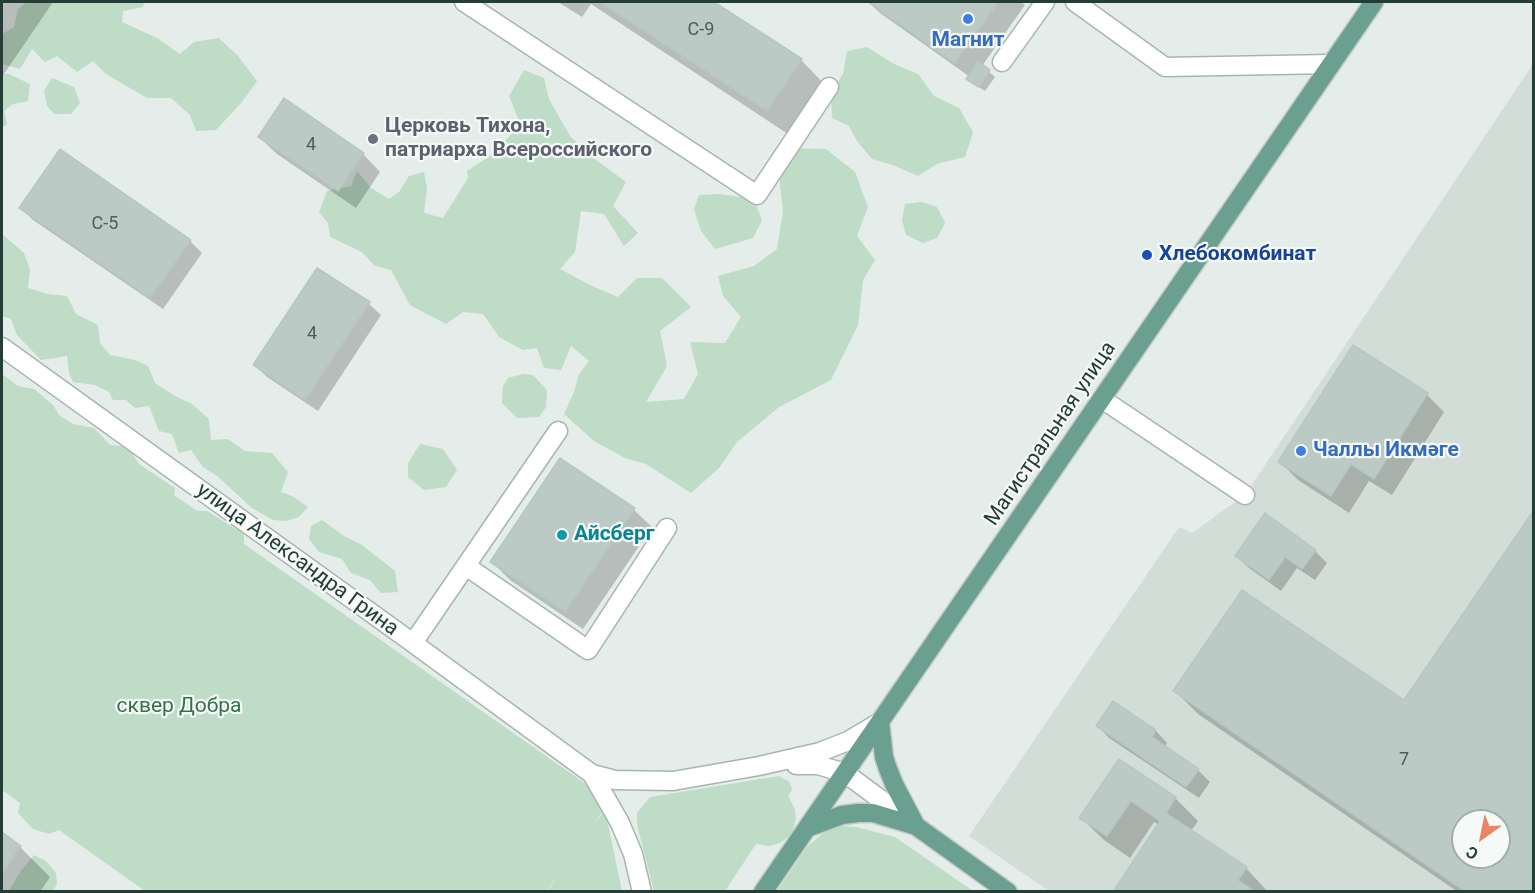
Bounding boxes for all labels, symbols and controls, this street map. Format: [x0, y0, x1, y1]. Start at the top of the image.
marker: Магнит [961, 12, 975, 26]
house number: С-9 [688, 19, 714, 41]
place label: Магнит [932, 28, 1004, 54]
place label: Церковь Тихона, патриарха Всероссийского [385, 114, 652, 164]
marker: Церковь Тихона, патриарха Всероссийского [366, 132, 380, 146]
house number: 4 [306, 134, 316, 156]
house number: С-5 [92, 213, 118, 235]
place label: Хлебокомбинат [1159, 242, 1316, 268]
marker: Хлебокомбинат [1140, 248, 1154, 262]
house number: 4 [307, 323, 317, 345]
street label: Магистральная улица [980, 337, 1122, 531]
place label: Чаллы Икмәге [1313, 438, 1459, 464]
marker: Чаллы Икмәге [1294, 444, 1308, 458]
street label: улица Александра Грина [191, 478, 403, 642]
place label: Айсберг [574, 522, 655, 548]
marker: Айсберг [555, 528, 569, 542]
park label: сквер Добра [117, 694, 241, 720]
house number: 7 [1399, 749, 1409, 771]
north arrow [1451, 809, 1511, 869]
text: С [1462, 842, 1482, 864]

